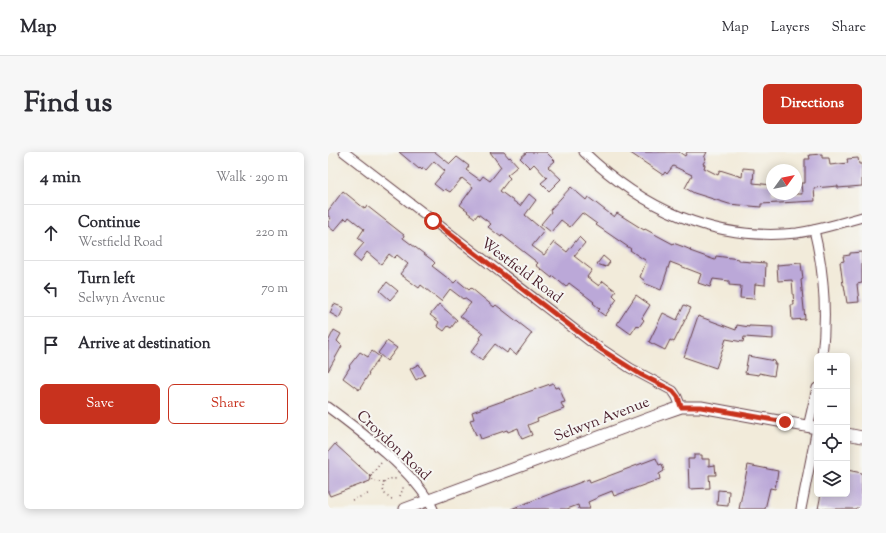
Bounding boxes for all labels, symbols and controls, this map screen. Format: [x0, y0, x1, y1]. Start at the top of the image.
text: Map [20, 14, 57, 41]
text: Map [722, 18, 749, 38]
text: Layers [771, 18, 809, 38]
text: Share [831, 18, 866, 38]
text: Find us [24, 84, 112, 124]
button: Directions [763, 84, 862, 124]
north arrow [766, 164, 802, 200]
text: 4 min [40, 166, 81, 190]
text: Walk · 290 m [216, 169, 288, 187]
route start [424, 212, 442, 230]
text: Continue [78, 213, 140, 234]
icon: ahead [40, 222, 62, 244]
text: 220 m [255, 224, 288, 242]
street label: Westfield Road [476, 233, 567, 309]
text: Westfield Road [78, 234, 163, 252]
text: Turn left [78, 269, 135, 290]
icon: left [40, 278, 62, 300]
text: 70 m [261, 280, 288, 298]
text: Selwyn Avenue [78, 290, 165, 308]
icon: arrive [40, 334, 62, 356]
text: Arrive at destination [78, 334, 211, 355]
map controls [814, 353, 850, 497]
button: + [814, 353, 850, 389]
button: Save [40, 384, 160, 424]
button: Share [168, 384, 288, 424]
button: − [814, 389, 850, 425]
street label: Selwyn Avenue [551, 392, 653, 448]
street label: Croydon Road [351, 406, 435, 486]
route end [776, 413, 794, 431]
button: locate [814, 425, 850, 461]
button: layers [814, 461, 850, 497]

